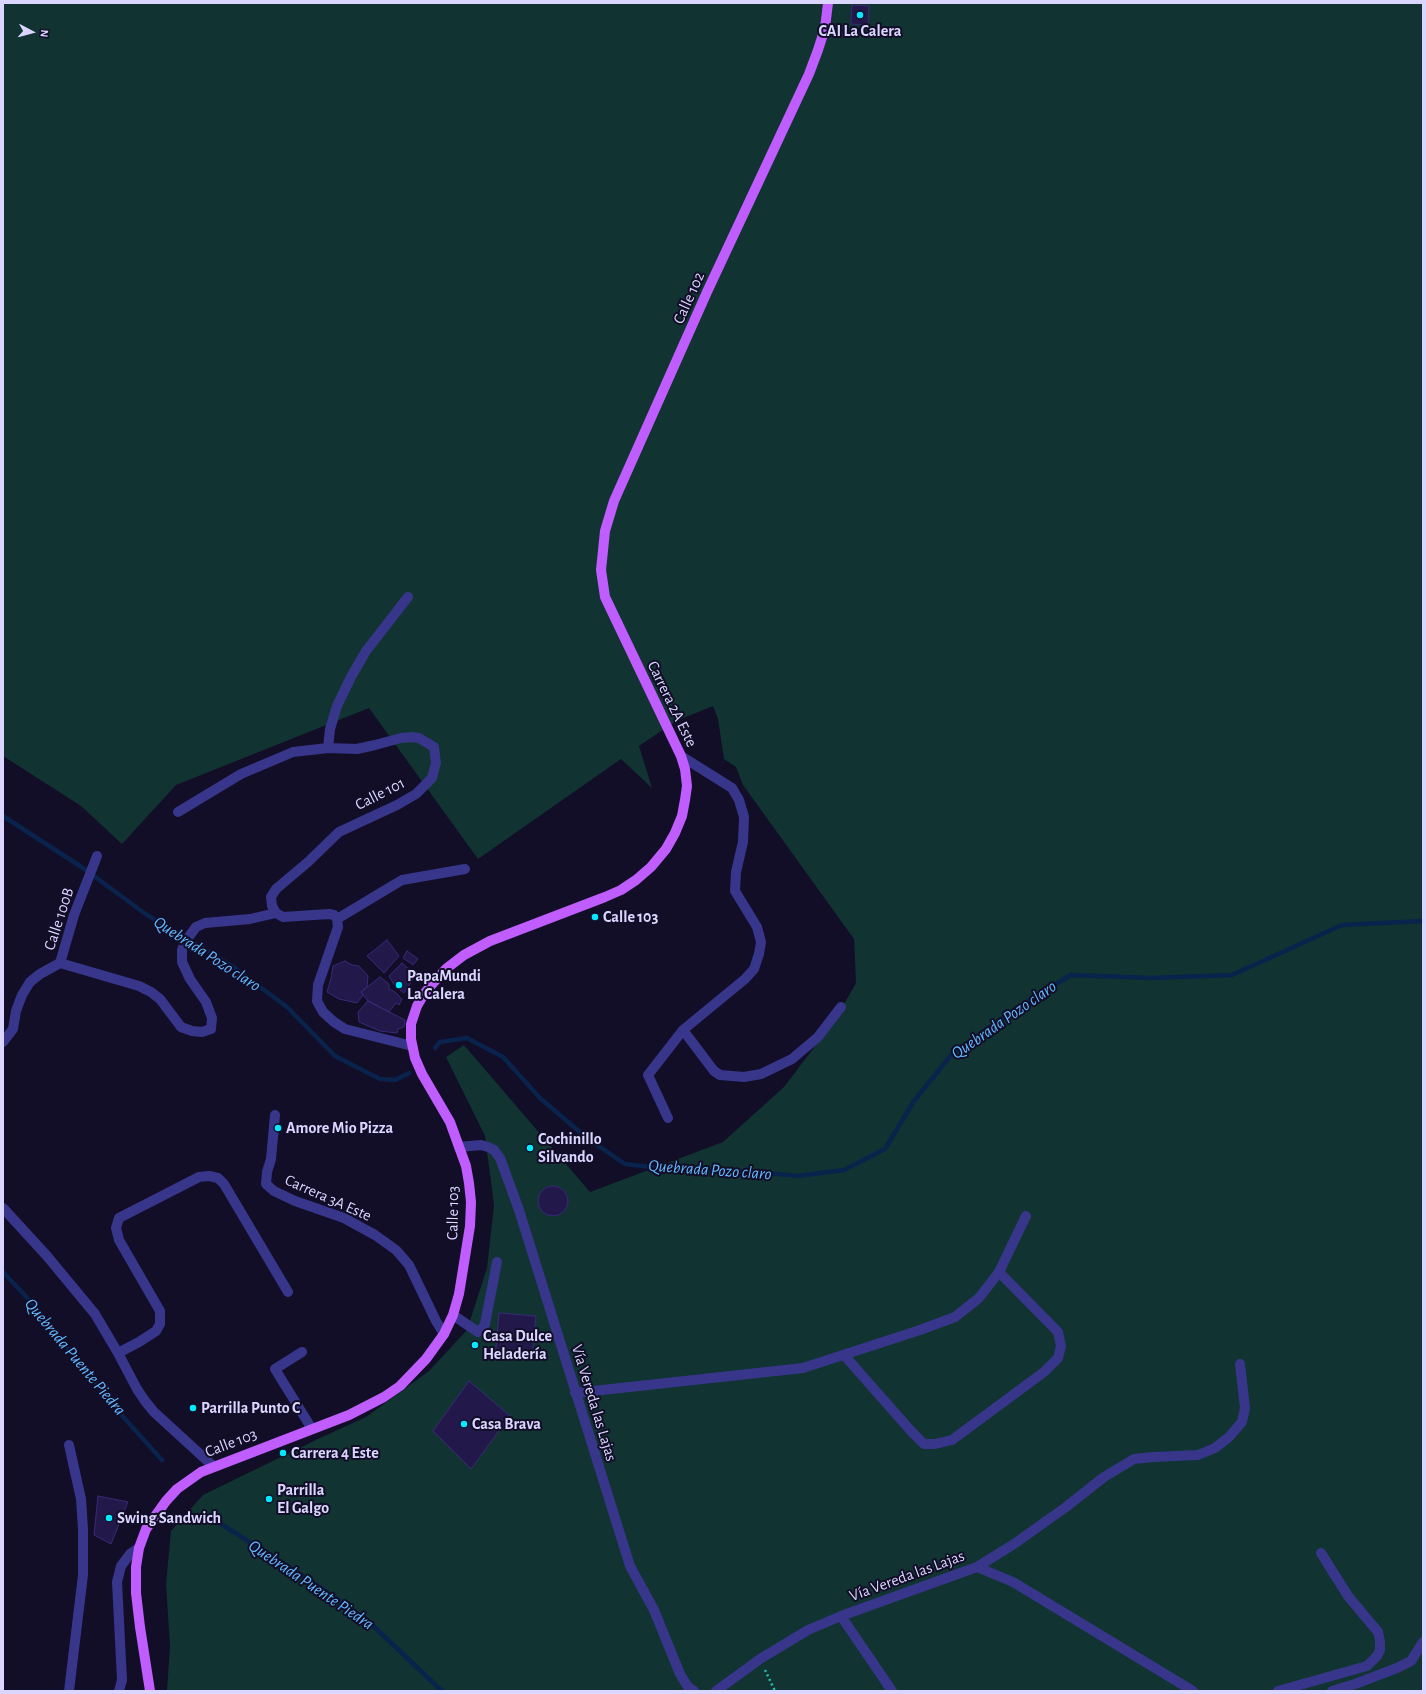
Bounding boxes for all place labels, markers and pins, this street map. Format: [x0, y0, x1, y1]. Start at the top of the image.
marker: CAI La Calera [855, 10, 865, 20]
place label: CAI La Calera [819, 21, 901, 41]
place label: Calle 103 [603, 907, 658, 927]
marker: Calle 103 [590, 912, 600, 922]
place label: PapaMundi La Calera [407, 966, 481, 1004]
marker: PapaMundi La Calera [394, 980, 404, 990]
place label: Amore Mio Pizza [286, 1118, 393, 1138]
marker: Amore Mio Pizza [273, 1123, 283, 1133]
place label: Cochinillo Silvando [538, 1129, 602, 1167]
marker: Cochinillo Silvando [525, 1143, 535, 1153]
place label: Casa Dulce Heladería [483, 1326, 552, 1364]
marker: Casa Dulce Heladería [470, 1340, 480, 1350]
place label: Parrilla Punto C [201, 1398, 300, 1418]
marker: Parrilla Punto C [188, 1403, 198, 1413]
place label: Casa Brava [472, 1414, 541, 1434]
marker: Casa Brava [459, 1419, 469, 1429]
place label: Carrera 4 Este [291, 1443, 379, 1463]
marker: Carrera 4 Este [278, 1448, 288, 1458]
place label: Parrilla El Galgo [277, 1480, 329, 1518]
marker: Parrilla El Galgo [264, 1494, 274, 1504]
place label: Swing Sandwich [117, 1508, 221, 1528]
marker: Swing Sandwich [104, 1513, 114, 1523]

